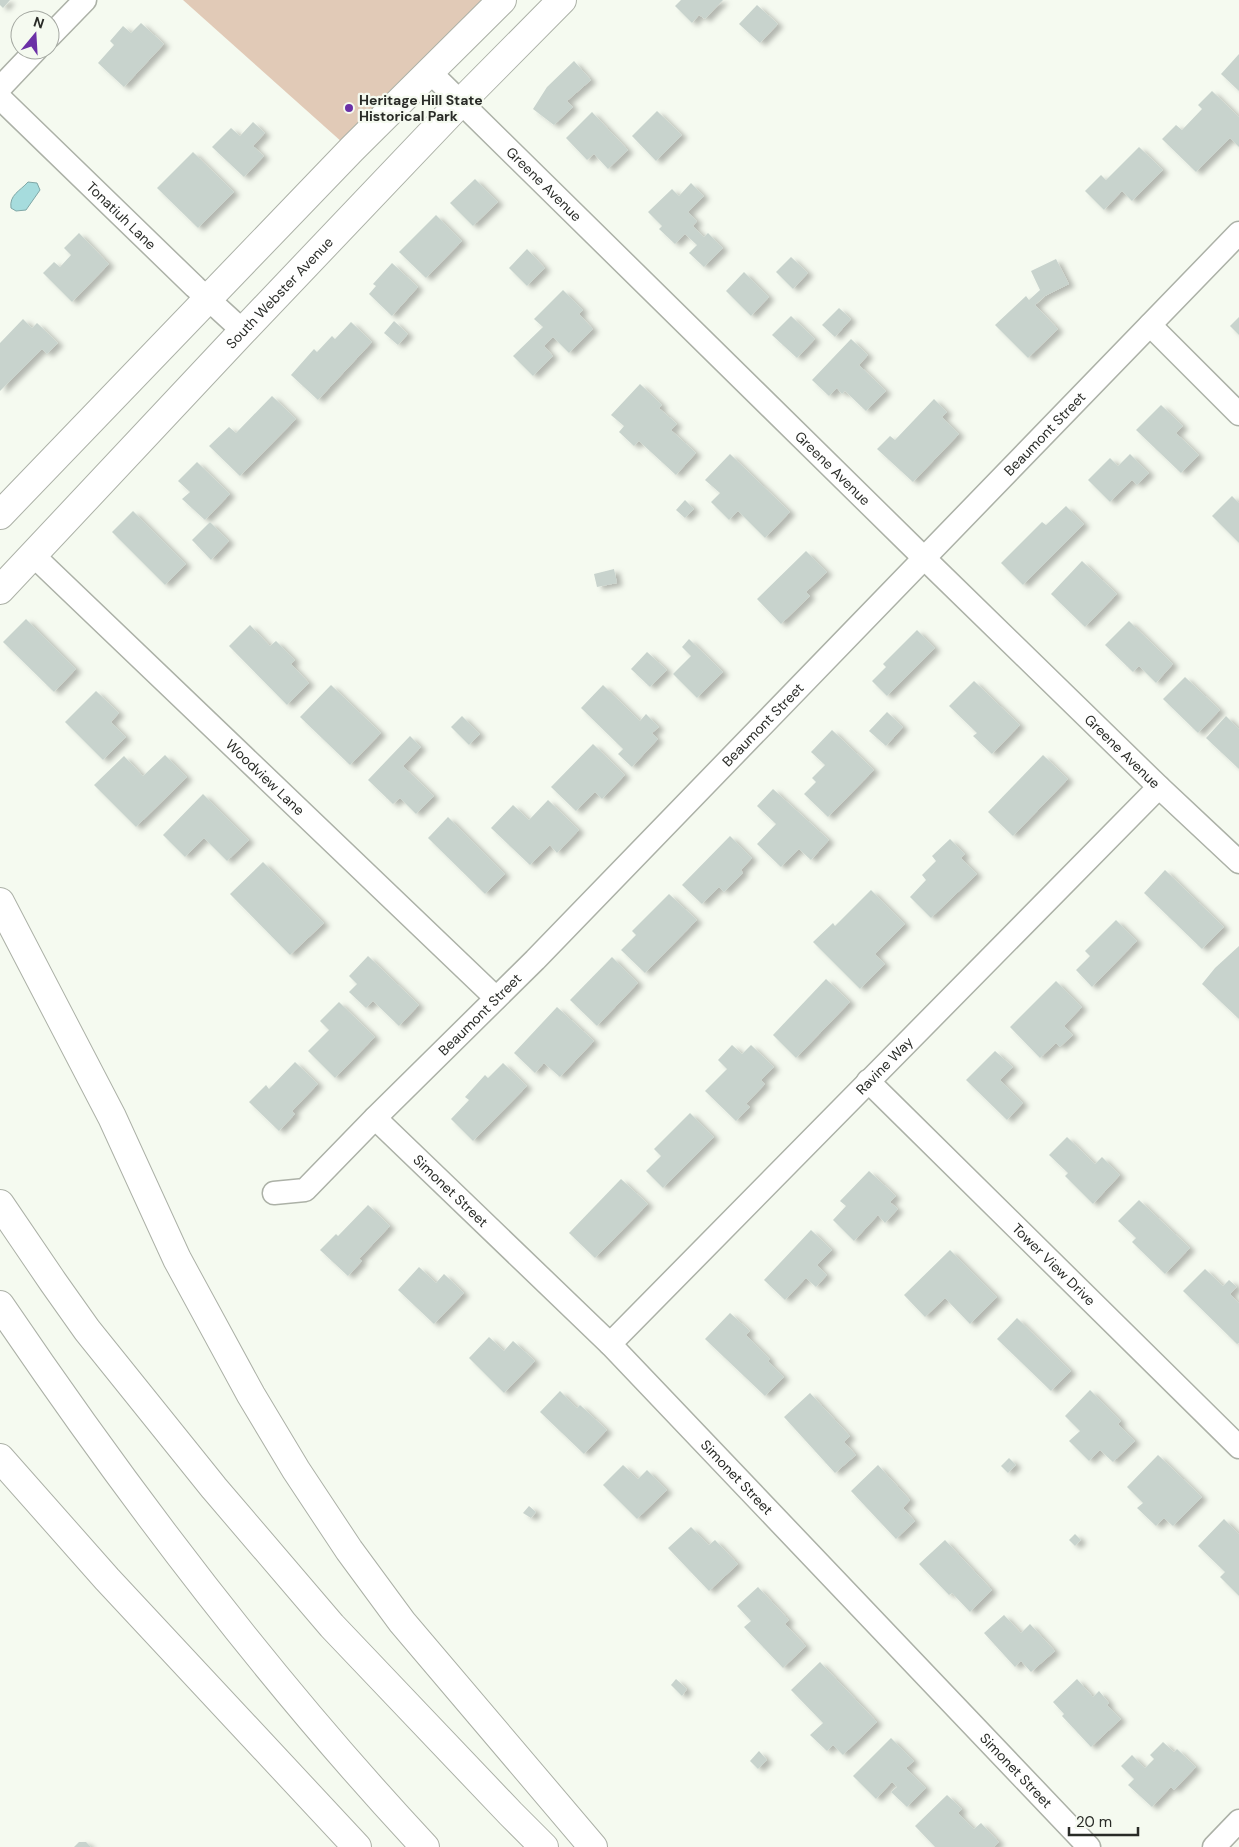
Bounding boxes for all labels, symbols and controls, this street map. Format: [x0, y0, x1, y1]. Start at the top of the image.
north arrow [10, 10, 60, 60]
text: N [31, 12, 47, 33]
place label: Heritage Hill State Historical Park [359, 91, 483, 125]
marker: Heritage Hill State Historical Park [343, 102, 355, 114]
street label: Greene Avenue [503, 143, 586, 225]
street label: Tonatiuh Lane [83, 178, 160, 253]
street label: South Webster Avenue [222, 233, 337, 353]
street label: Beaumont Street [1000, 388, 1089, 479]
street label: Greene Avenue [791, 427, 874, 509]
street label: Beaumont Street [718, 679, 808, 770]
street label: Greene Avenue [1081, 710, 1164, 792]
street label: Woodview Lane [222, 735, 308, 819]
street label: Beaumont Street [434, 969, 525, 1059]
street label: Ravine Way [852, 1033, 917, 1098]
street label: Simonet Street [409, 1151, 492, 1231]
street label: Tower View Drive [1008, 1219, 1099, 1309]
street label: Simonet Street [697, 1436, 777, 1519]
street label: Simonet Street [976, 1729, 1056, 1812]
scale bar [1069, 1804, 1138, 1836]
text: 20 m [1076, 1812, 1112, 1832]

